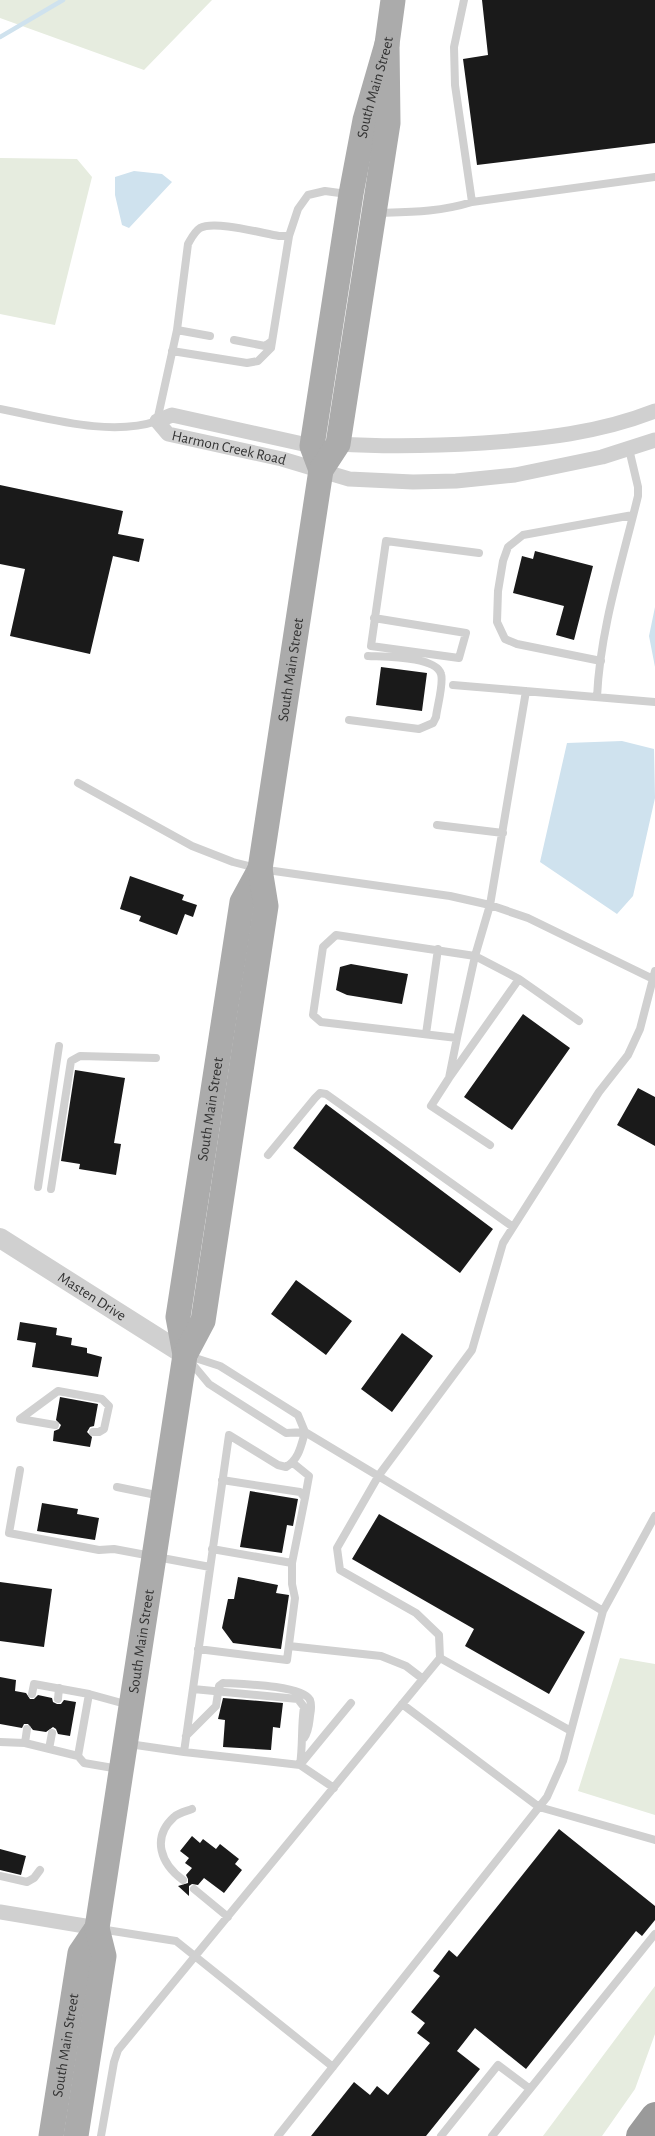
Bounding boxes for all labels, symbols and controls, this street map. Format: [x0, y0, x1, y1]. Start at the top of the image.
street label: South Main Street [354, 36, 395, 139]
street label: Harmon Creek Road [170, 428, 288, 467]
street label: South Main Street [275, 617, 306, 723]
street label: South Main Street [195, 1056, 225, 1162]
street label: Masten Drive [56, 1269, 129, 1323]
street label: South Main Street [126, 1588, 156, 1694]
street label: South Main Street [50, 1992, 81, 2098]

